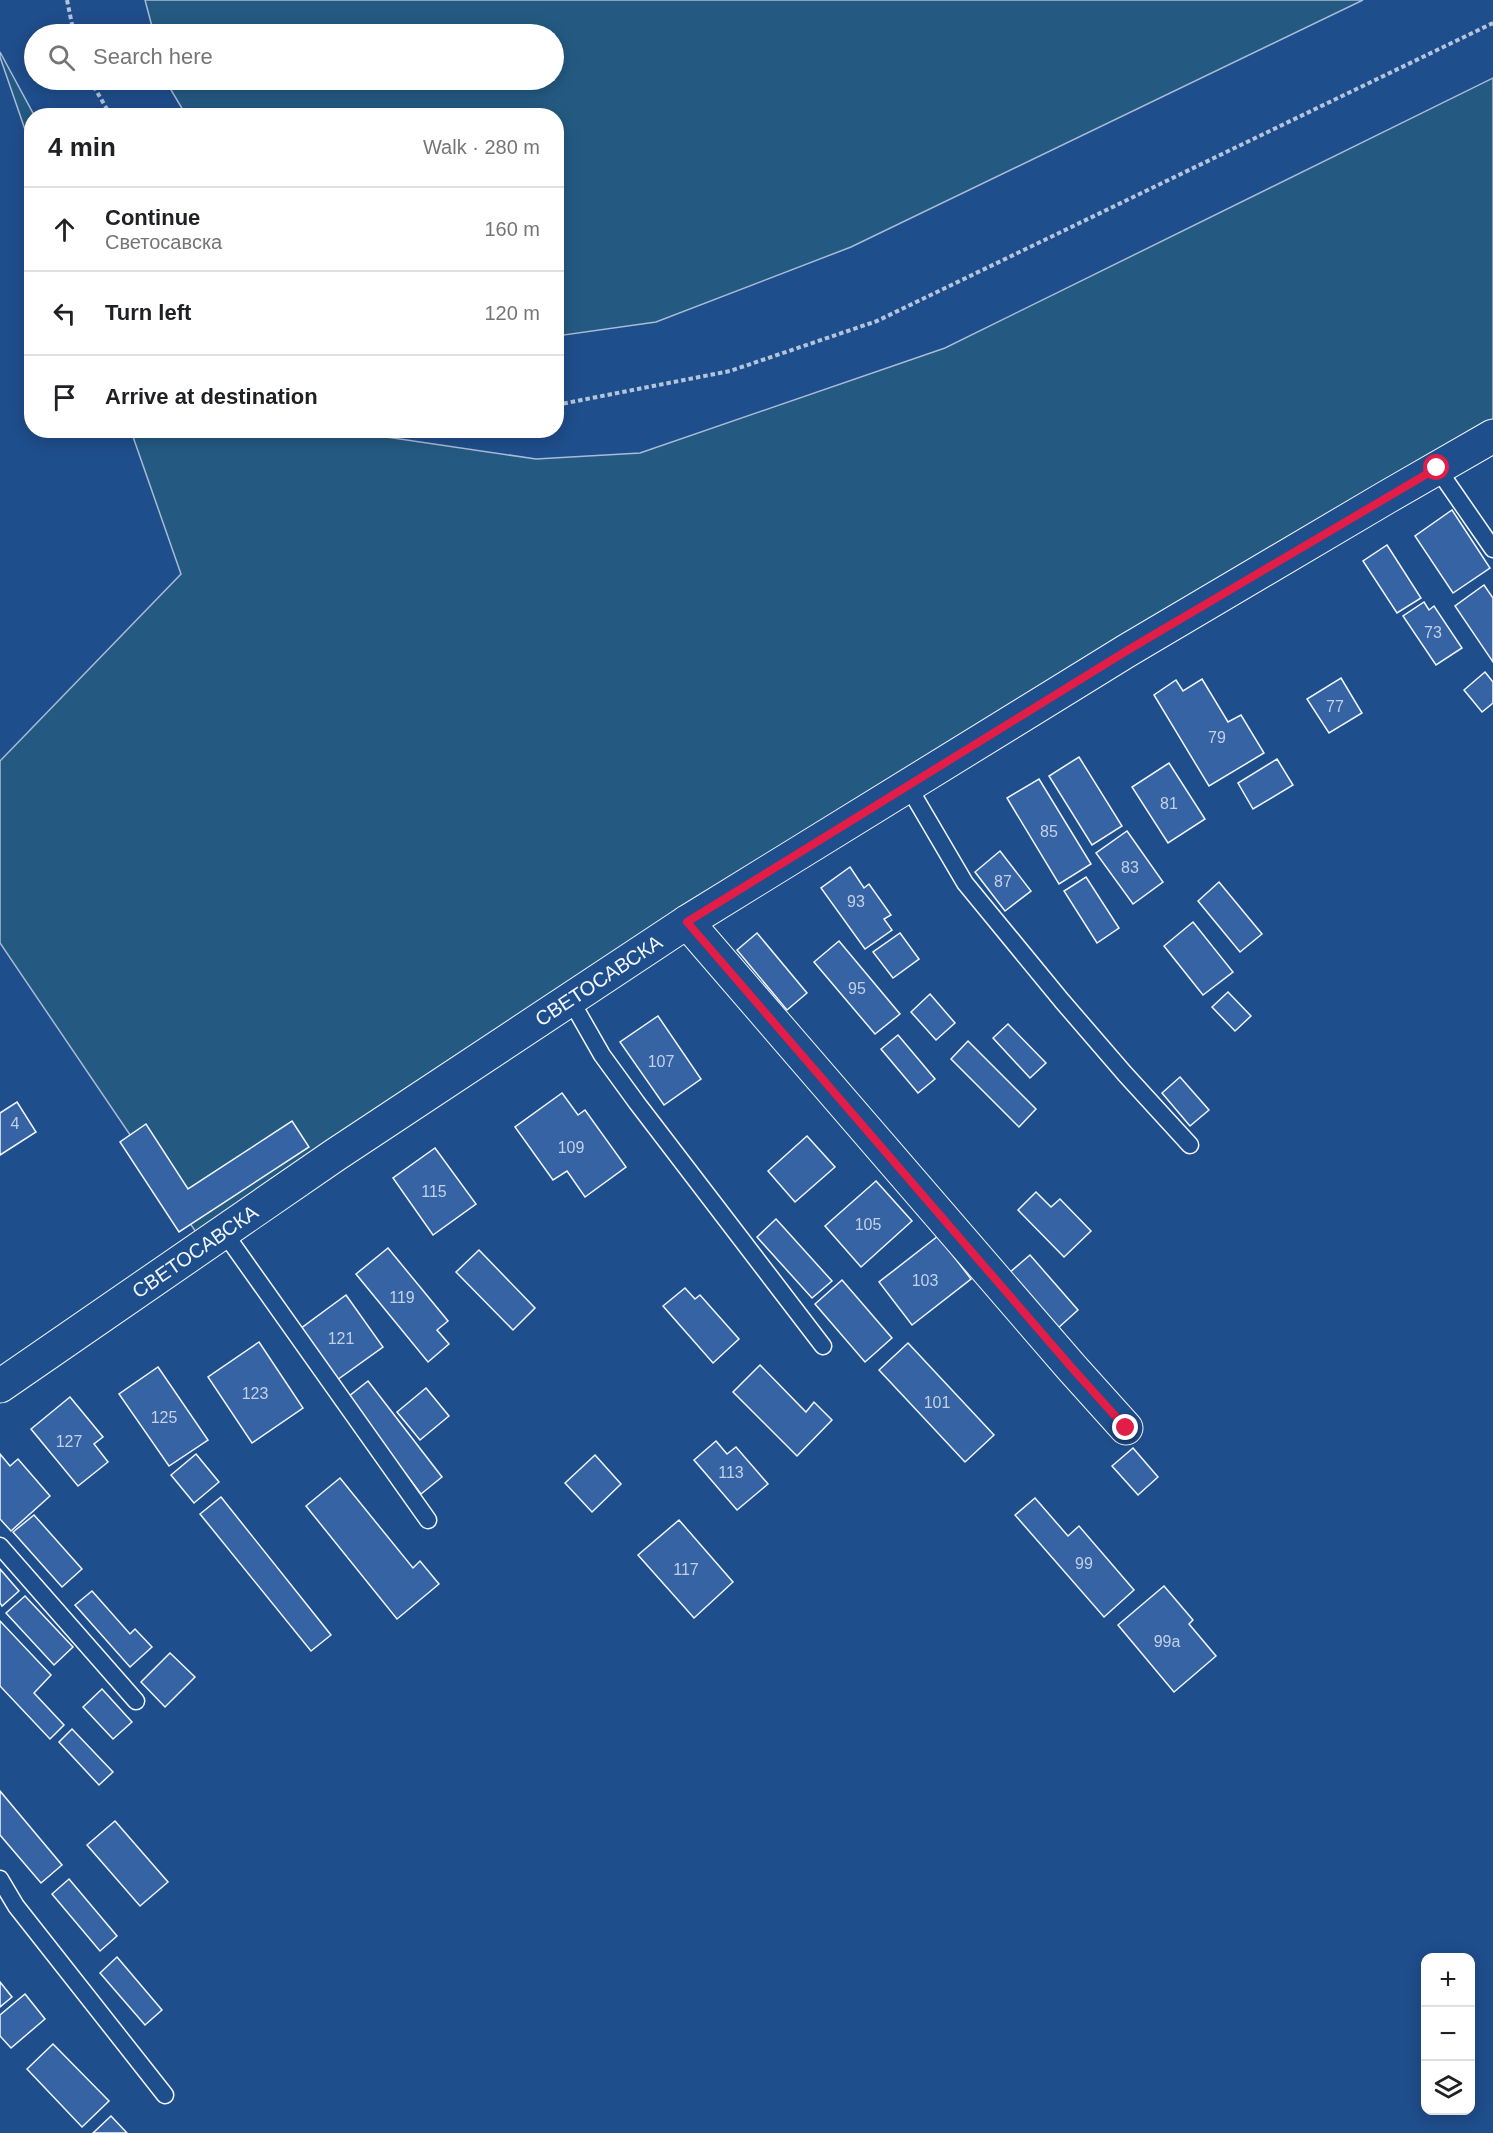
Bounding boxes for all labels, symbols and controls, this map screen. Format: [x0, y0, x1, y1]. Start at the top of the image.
search box [24, 24, 564, 90]
icon: search [45, 41, 78, 74]
text: Search here [93, 44, 213, 69]
text: 4 min [48, 132, 116, 162]
text: Walk · 280 m [423, 136, 540, 158]
text: Continue [105, 205, 200, 230]
icon: ahead [48, 213, 81, 246]
text: 160 m [484, 218, 540, 240]
text: Светосавска [105, 231, 222, 253]
icon: left [48, 297, 81, 330]
text: Turn left [105, 300, 191, 325]
text: 120 m [484, 302, 540, 324]
icon: arrive [48, 381, 81, 414]
text: Arrive at destination [105, 384, 318, 409]
route start [1423, 454, 1449, 480]
house number: 73 [1424, 624, 1442, 641]
house number: 77 [1326, 698, 1344, 715]
house number: 79 [1208, 729, 1226, 746]
house number: 81 [1160, 795, 1178, 812]
house number: 85 [1040, 823, 1058, 840]
house number: 83 [1121, 859, 1139, 876]
house number: 87 [994, 873, 1012, 890]
house number: 93 [847, 893, 865, 910]
street label: СВЕТОСАВСКА [531, 930, 667, 1030]
house number: 95 [848, 980, 866, 997]
house number: 107 [648, 1053, 674, 1070]
house number: 4 [11, 1115, 20, 1132]
house number: 109 [558, 1139, 584, 1156]
house number: 115 [421, 1183, 447, 1200]
street label: СВЕТОСАВСКА [128, 1200, 263, 1302]
house number: 105 [855, 1216, 881, 1233]
house number: 103 [912, 1272, 938, 1289]
house number: 119 [389, 1289, 415, 1306]
house number: 121 [328, 1330, 354, 1347]
house number: 123 [242, 1385, 268, 1402]
house number: 101 [924, 1394, 950, 1411]
house number: 125 [151, 1409, 177, 1426]
route end [1112, 1414, 1138, 1440]
house number: 127 [56, 1433, 82, 1450]
house number: 113 [718, 1464, 744, 1481]
house number: 99 [1075, 1555, 1093, 1572]
house number: 117 [673, 1561, 699, 1578]
house number: 99a [1154, 1633, 1180, 1650]
map controls [1421, 1953, 1475, 2115]
button: + [1421, 1953, 1475, 2007]
button: − [1421, 2007, 1475, 2061]
button: layers [1421, 2061, 1475, 2115]

